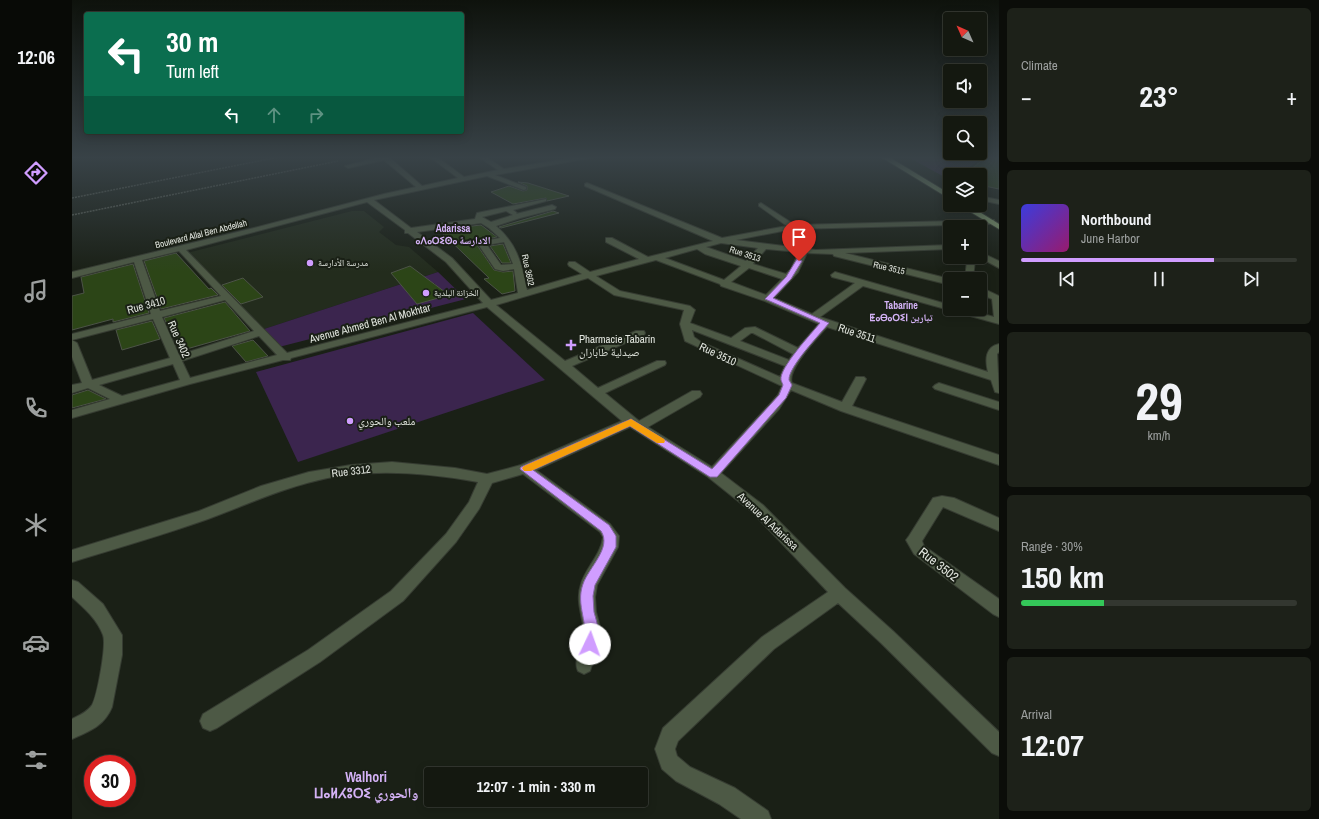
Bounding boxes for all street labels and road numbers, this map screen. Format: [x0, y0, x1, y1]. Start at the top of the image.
street label: Boulevard Allal Ben Abdellah [154, 217, 248, 251]
street label: Rue 3513 [728, 243, 762, 265]
street label: Rue 3602 [519, 253, 537, 287]
street label: Rue 3515 [872, 259, 906, 277]
street label: Rue 3410 [125, 293, 167, 317]
street label: Avenue Ahmed Ben Al Mokhtar [307, 300, 432, 346]
street label: Rue 3402 [165, 318, 193, 360]
street label: Rue 3511 [837, 320, 877, 346]
street label: Rue 3510 [697, 339, 739, 369]
street label: Rue 3312 [331, 462, 371, 480]
street label: Avenue Al Adarissa [734, 489, 801, 553]
street label: Rue 3502 [915, 543, 962, 585]

